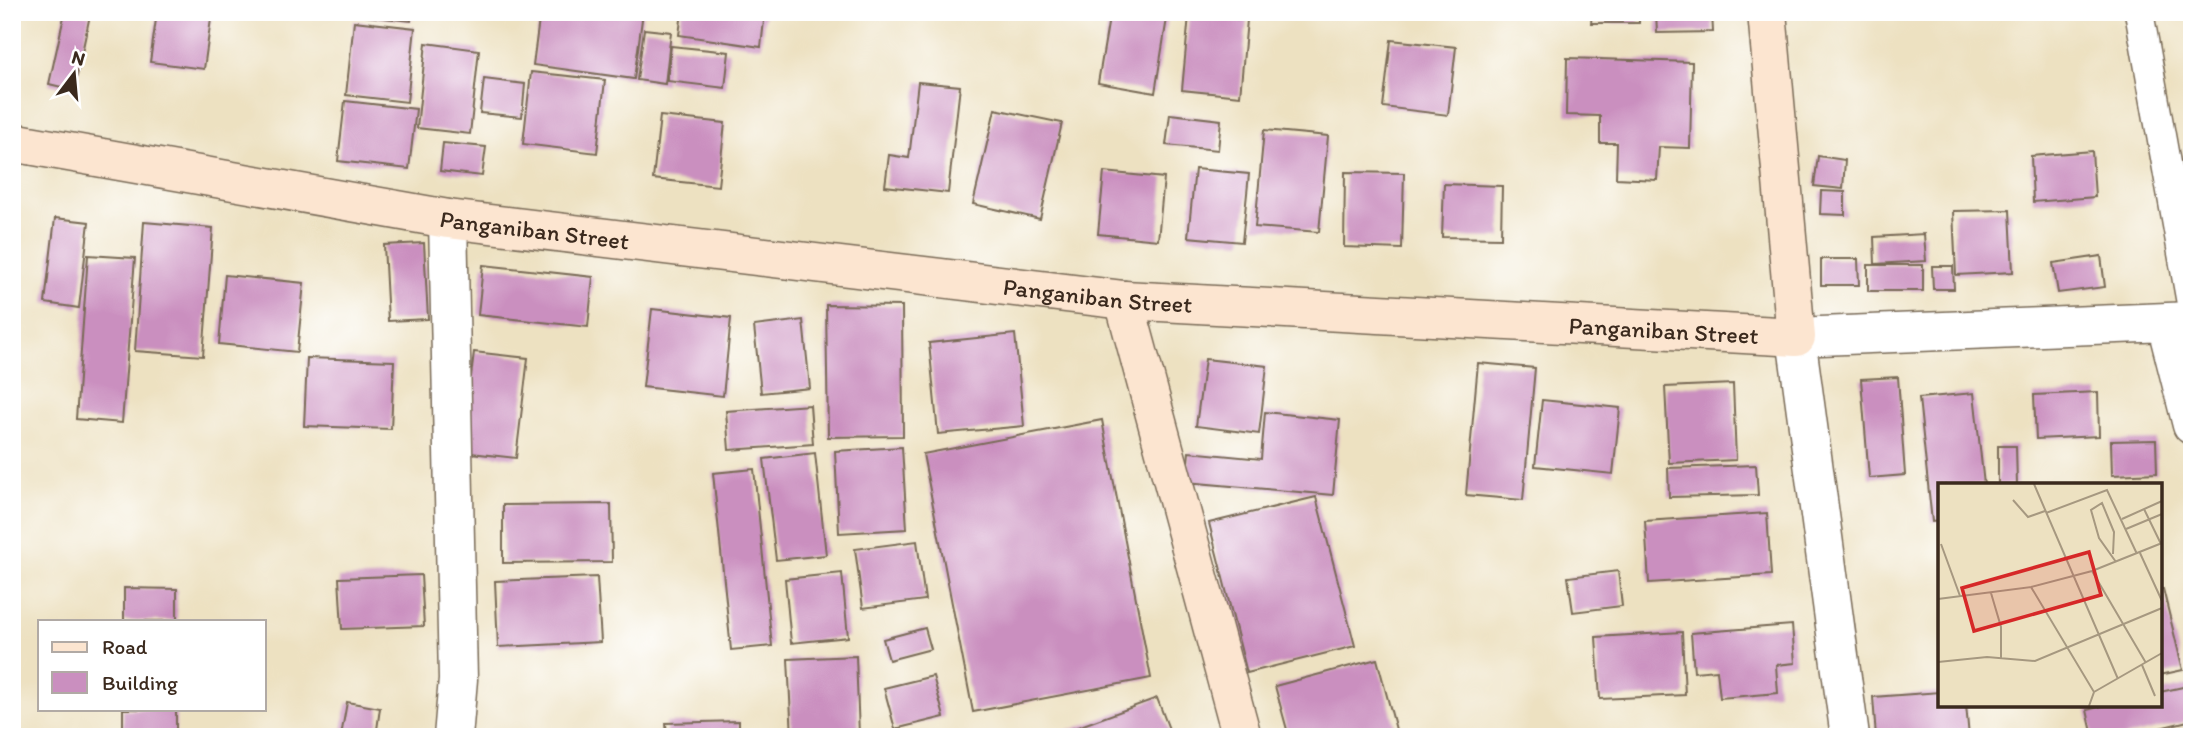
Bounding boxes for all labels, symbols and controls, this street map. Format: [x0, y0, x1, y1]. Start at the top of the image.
north arrow [38, 38, 108, 108]
text: N [69, 45, 88, 71]
street label: Panganiban Street [438, 203, 631, 255]
street label: Panganiban Street [1002, 271, 1193, 318]
street label: Panganiban Street [1568, 310, 1759, 349]
inset map [1938, 483, 2162, 707]
legend [38, 620, 266, 710]
text: Road [102, 634, 148, 659]
text: Building [102, 670, 178, 695]

